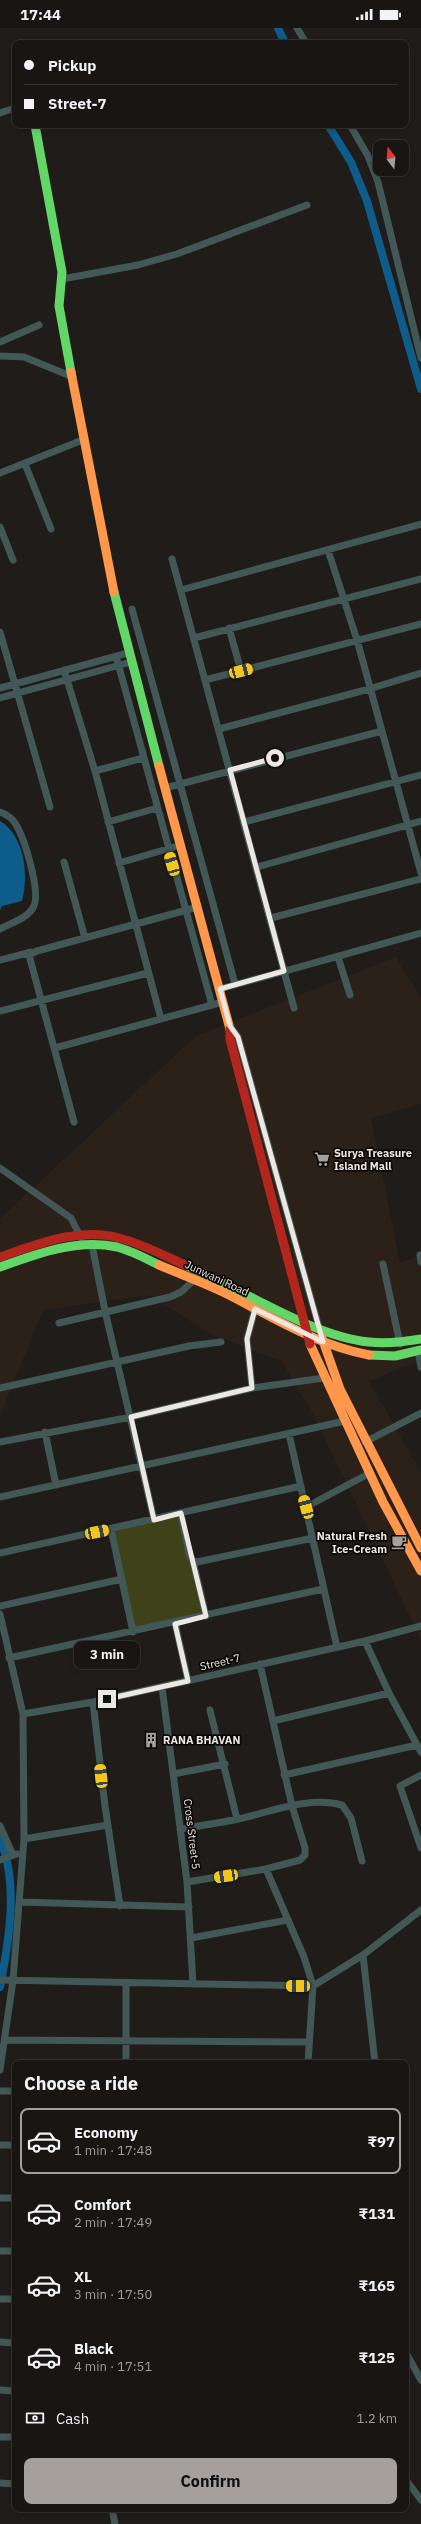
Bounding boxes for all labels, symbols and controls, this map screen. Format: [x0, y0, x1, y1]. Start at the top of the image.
text: 17:44 [20, 5, 61, 24]
text: Pickup [48, 56, 96, 75]
text: Street-7 [48, 94, 107, 113]
north arrow [373, 140, 409, 176]
map controls [373, 140, 409, 176]
car [228, 662, 254, 680]
route start [266, 749, 284, 767]
car [163, 851, 181, 877]
place label: Surya Treasure Island Mall [334, 1146, 412, 1173]
supermarket icon: Surya Treasure Island Mall [313, 1150, 331, 1168]
street label: Junwani Road [183, 1257, 251, 1299]
car [297, 1494, 315, 1520]
car [84, 1524, 110, 1540]
place label: Natural Fresh Ice-Cream [317, 1529, 387, 1556]
cafe icon: Natural Fresh Ice-Cream [390, 1533, 408, 1551]
callout: 3 min [74, 1641, 140, 1669]
text: 3 min [90, 1646, 124, 1663]
street label: Street-7 [198, 1651, 242, 1673]
route end [98, 1690, 116, 1708]
building icon: RANA BHAVAN [142, 1731, 160, 1749]
place label: RANA BHAVAN [163, 1733, 240, 1747]
car [94, 1763, 108, 1789]
street label: Cross Street-5 [181, 1798, 203, 1870]
car [213, 1868, 239, 1884]
car [286, 1980, 310, 1992]
text: Choose a ride [24, 2072, 138, 2095]
icon: car [26, 2123, 62, 2159]
text: Economy [74, 2123, 138, 2142]
text: ₹97 [368, 2132, 395, 2151]
text: 1 min · 17:48 [74, 2142, 152, 2159]
icon: car [26, 2195, 62, 2231]
text: Comfort [74, 2195, 131, 2214]
text: ₹131 [359, 2204, 395, 2223]
text: 2 min · 17:49 [74, 2214, 152, 2231]
icon: car [26, 2267, 62, 2303]
text: XL [74, 2267, 92, 2286]
text: ₹165 [359, 2276, 395, 2295]
text: 3 min · 17:50 [74, 2286, 152, 2303]
icon: car [26, 2339, 62, 2375]
text: Black [74, 2339, 114, 2358]
text: ₹125 [359, 2348, 395, 2367]
text: 4 min · 17:51 [74, 2358, 152, 2375]
icon: cash [24, 2407, 46, 2429]
text: Cash [56, 2409, 89, 2428]
text: 1.2 km [357, 2410, 397, 2427]
button: Confirm [24, 2458, 397, 2504]

